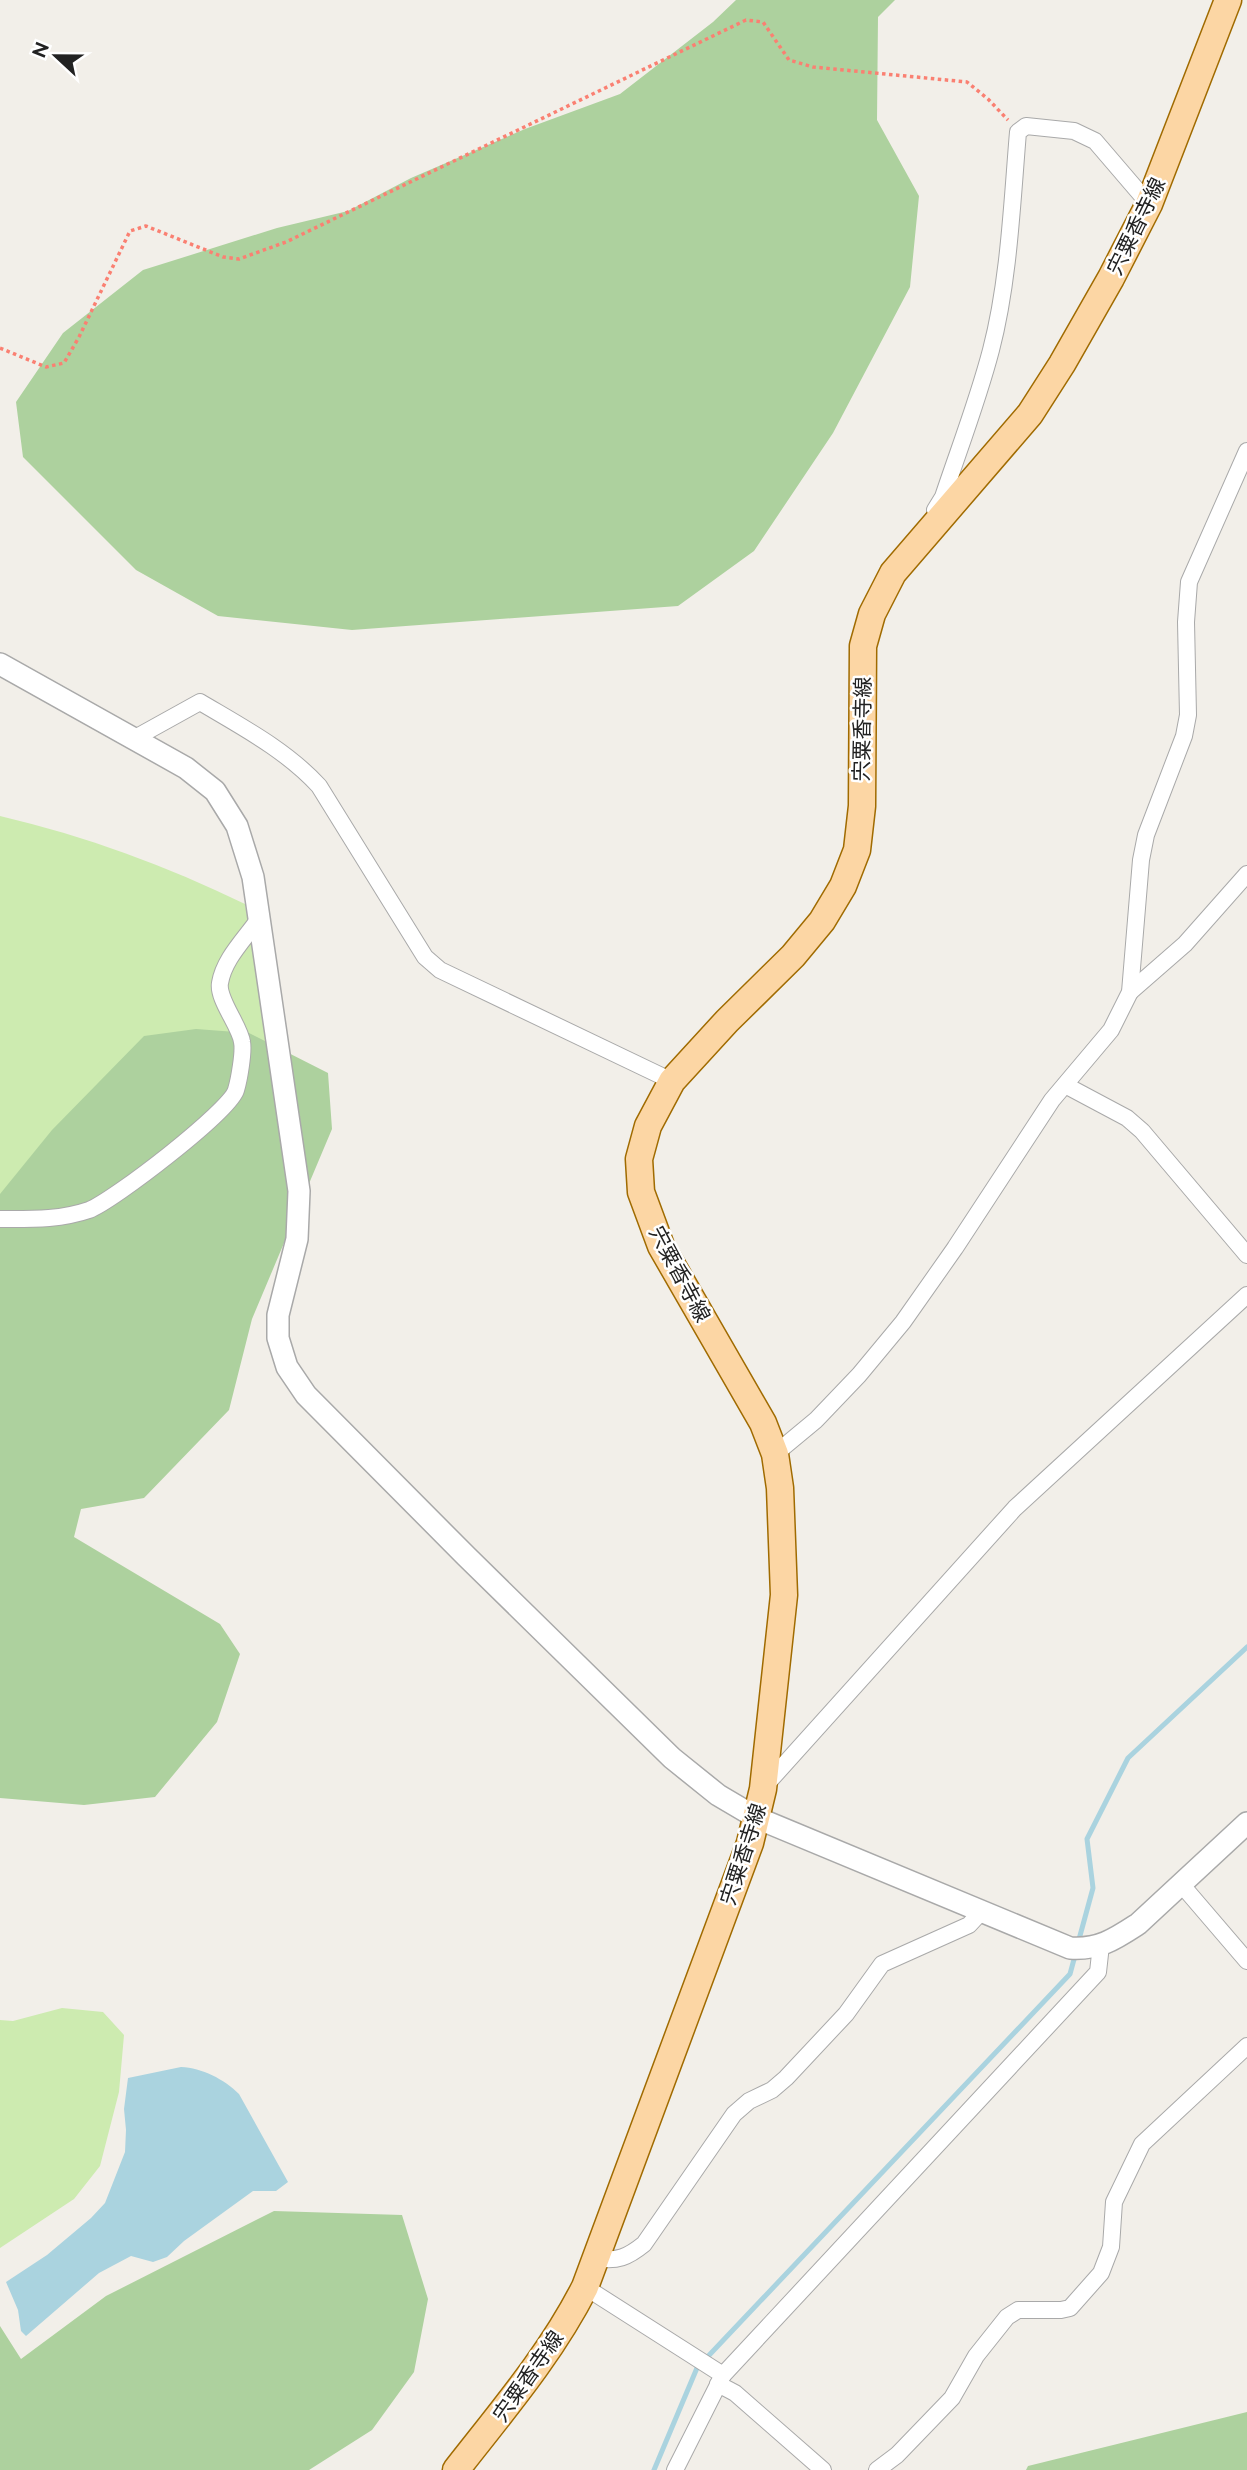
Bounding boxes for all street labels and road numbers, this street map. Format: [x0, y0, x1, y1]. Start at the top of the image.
street label: 宍粟香寺線 [1102, 173, 1170, 279]
street label: 宍粟香寺線 [849, 676, 875, 782]
street label: 宍粟香寺線 [644, 1222, 716, 1326]
street label: 宍粟香寺線 [715, 1800, 771, 1908]
street label: 宍粟香寺線 [488, 2326, 568, 2426]

